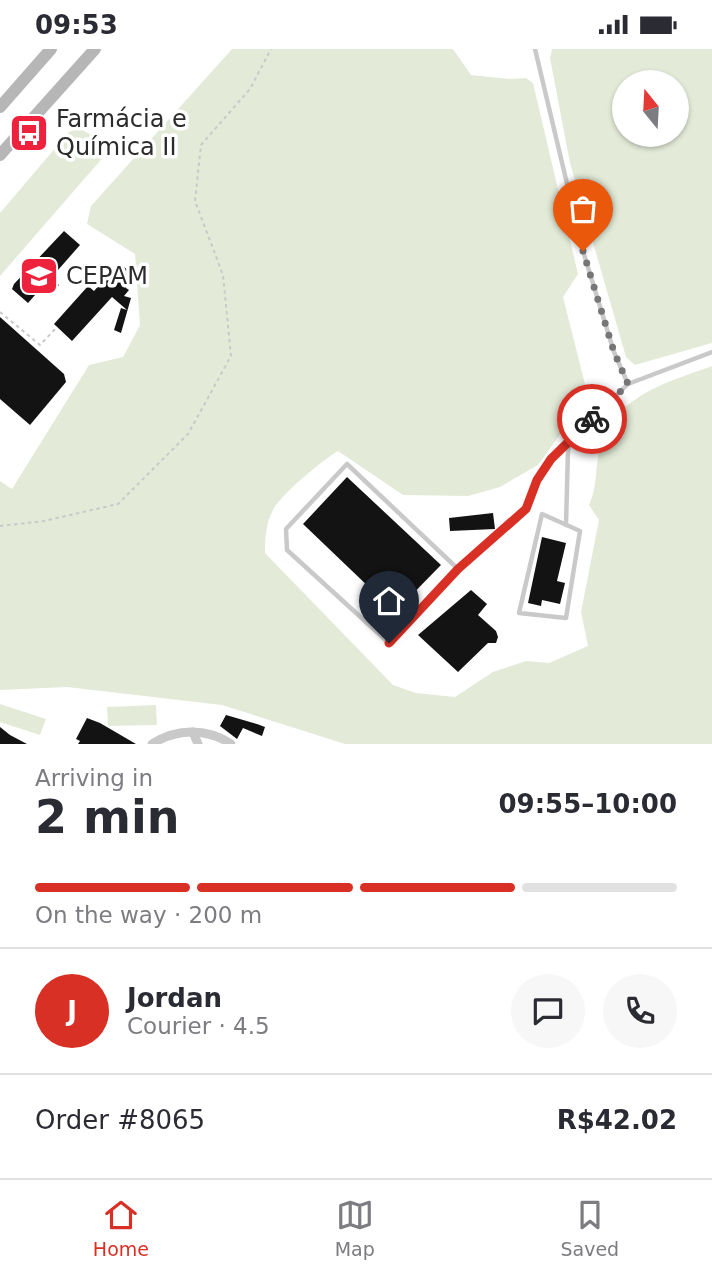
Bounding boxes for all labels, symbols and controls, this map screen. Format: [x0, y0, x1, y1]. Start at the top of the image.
text: 09:53 [35, 10, 118, 40]
north arrow [612, 70, 690, 147]
map controls [612, 70, 689, 147]
place label: Farmácia e Química II [56, 105, 187, 161]
bus stop icon: Farmácia e Química II [8, 112, 50, 154]
pin [553, 179, 613, 251]
icon: bag [564, 190, 602, 228]
school or university icon: CEPAM [18, 255, 60, 297]
place label: CEPAM [66, 262, 148, 290]
courier [557, 384, 627, 454]
icon: bike [573, 400, 611, 438]
pin [359, 571, 419, 643]
icon: home [370, 582, 408, 620]
text: Arriving in [35, 765, 153, 791]
text: 09:55–10:00 [498, 789, 677, 819]
text: 2 min [35, 790, 179, 844]
text: On the way · 200 m [35, 902, 262, 928]
button: chat [511, 974, 585, 1048]
button: phone [603, 974, 677, 1048]
text: Jordan [127, 983, 222, 1013]
text: J [67, 996, 77, 1026]
text: Courier · 4.5 [127, 1013, 270, 1039]
text: Order #8065 [35, 1105, 205, 1135]
text: R$42.02 [557, 1105, 677, 1135]
tab: Home [93, 1196, 149, 1260]
tab: Map [335, 1196, 375, 1260]
tab: Saved [560, 1196, 619, 1260]

